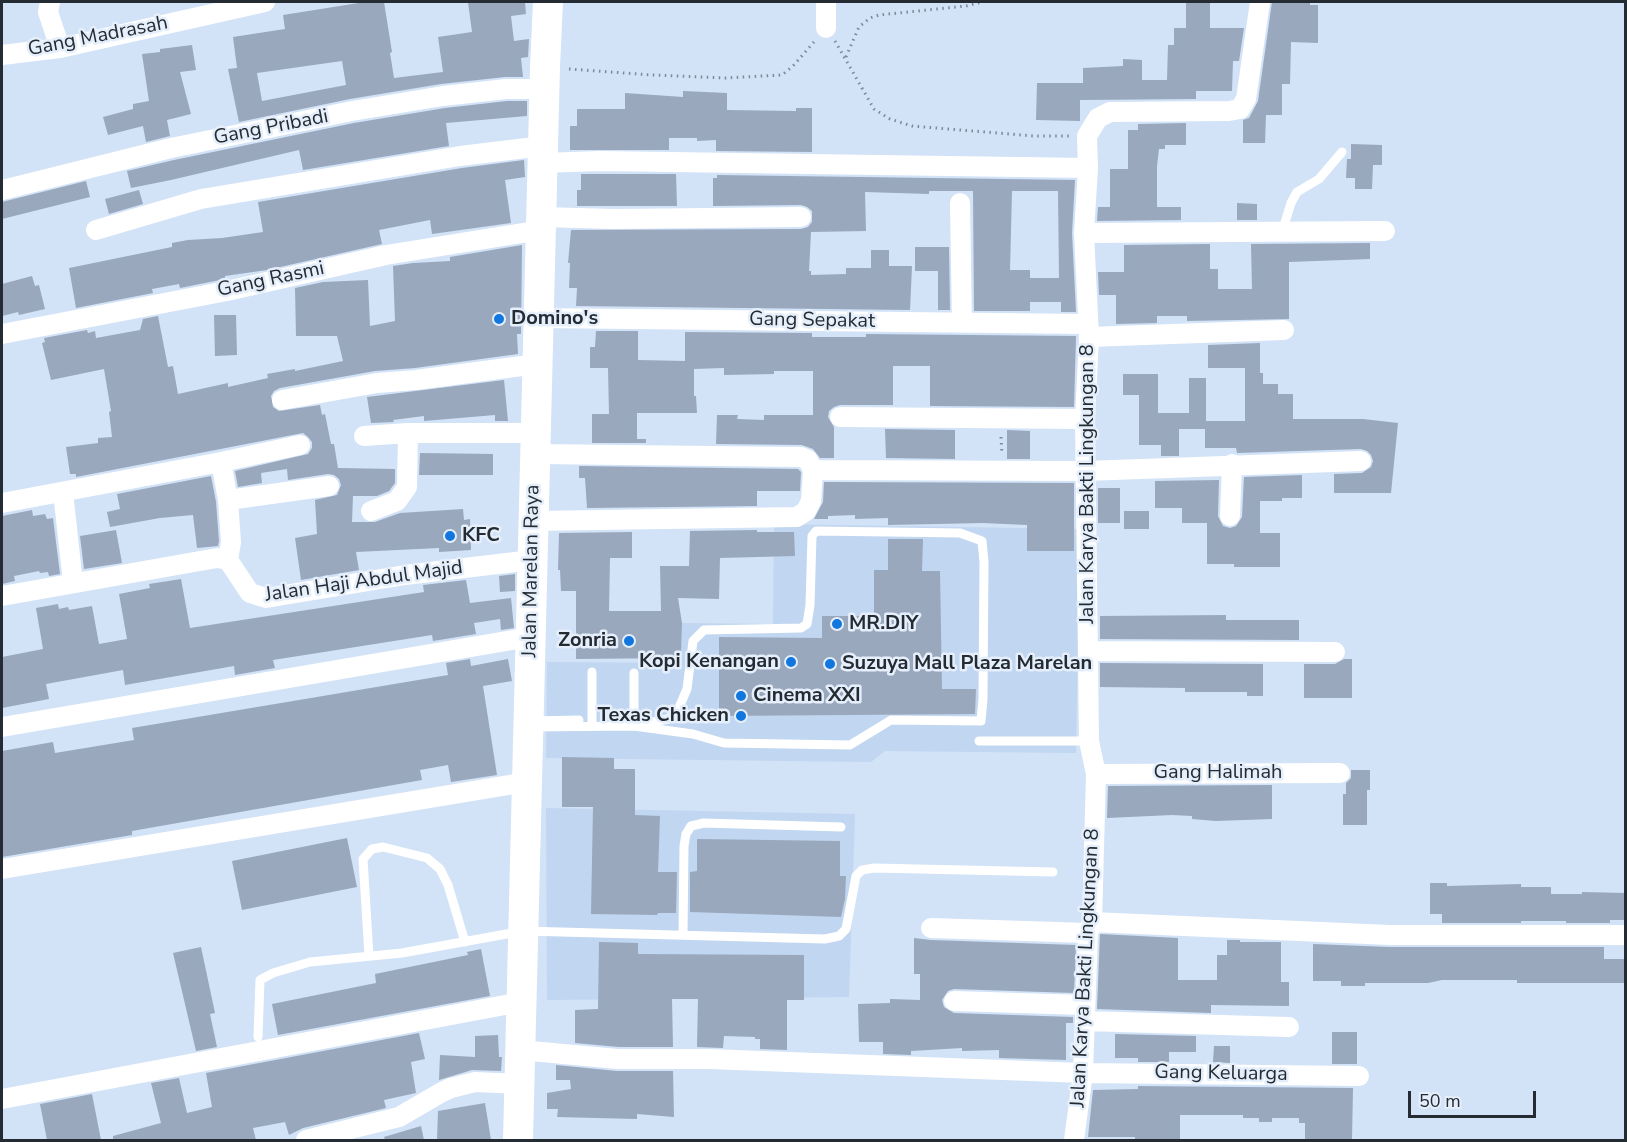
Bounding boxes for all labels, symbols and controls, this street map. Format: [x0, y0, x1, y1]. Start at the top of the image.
street label: Gang Madrasah [26, 12, 170, 62]
street label: Gang Pribadi [212, 105, 330, 151]
street label: Gang Rasmi [215, 257, 327, 303]
place label: Domino's [511, 307, 598, 331]
street label: Gang Sepakat [749, 308, 875, 334]
marker: Domino's [492, 312, 506, 326]
street label: Jalan Karya Bakti Lingkungan 8 [1076, 344, 1100, 624]
street label: Jalan Marelan Raya [518, 484, 546, 658]
place label: KFC [462, 524, 500, 548]
marker: KFC [443, 529, 457, 543]
street label: Jalan Haji Abdul Majid [264, 556, 464, 608]
place label: MR.DIY [849, 612, 918, 636]
marker: MR.DIY [830, 617, 844, 631]
place label: Zonria [558, 629, 617, 653]
marker: Zonria [622, 634, 636, 648]
place label: Kopi Kenangan [639, 650, 779, 674]
place label: Suzuya Mall Plaza Marelan [842, 652, 1092, 676]
marker: Kopi Kenangan [784, 655, 798, 669]
marker: Suzuya Mall Plaza Marelan [823, 657, 837, 671]
place label: Cinema XXI [753, 684, 861, 708]
marker: Cinema XXI [734, 689, 748, 703]
place label: Texas Chicken [598, 704, 729, 728]
marker: Texas Chicken [734, 709, 748, 723]
street label: Gang Halimah [1154, 761, 1282, 785]
street label: Jalan Karya Bakti Lingkungan 8 [1067, 828, 1105, 1108]
street label: Gang Keluarga [1154, 1061, 1288, 1087]
scale bar [1411, 1079, 1538, 1117]
text: 50 m [1419, 1089, 1461, 1113]

